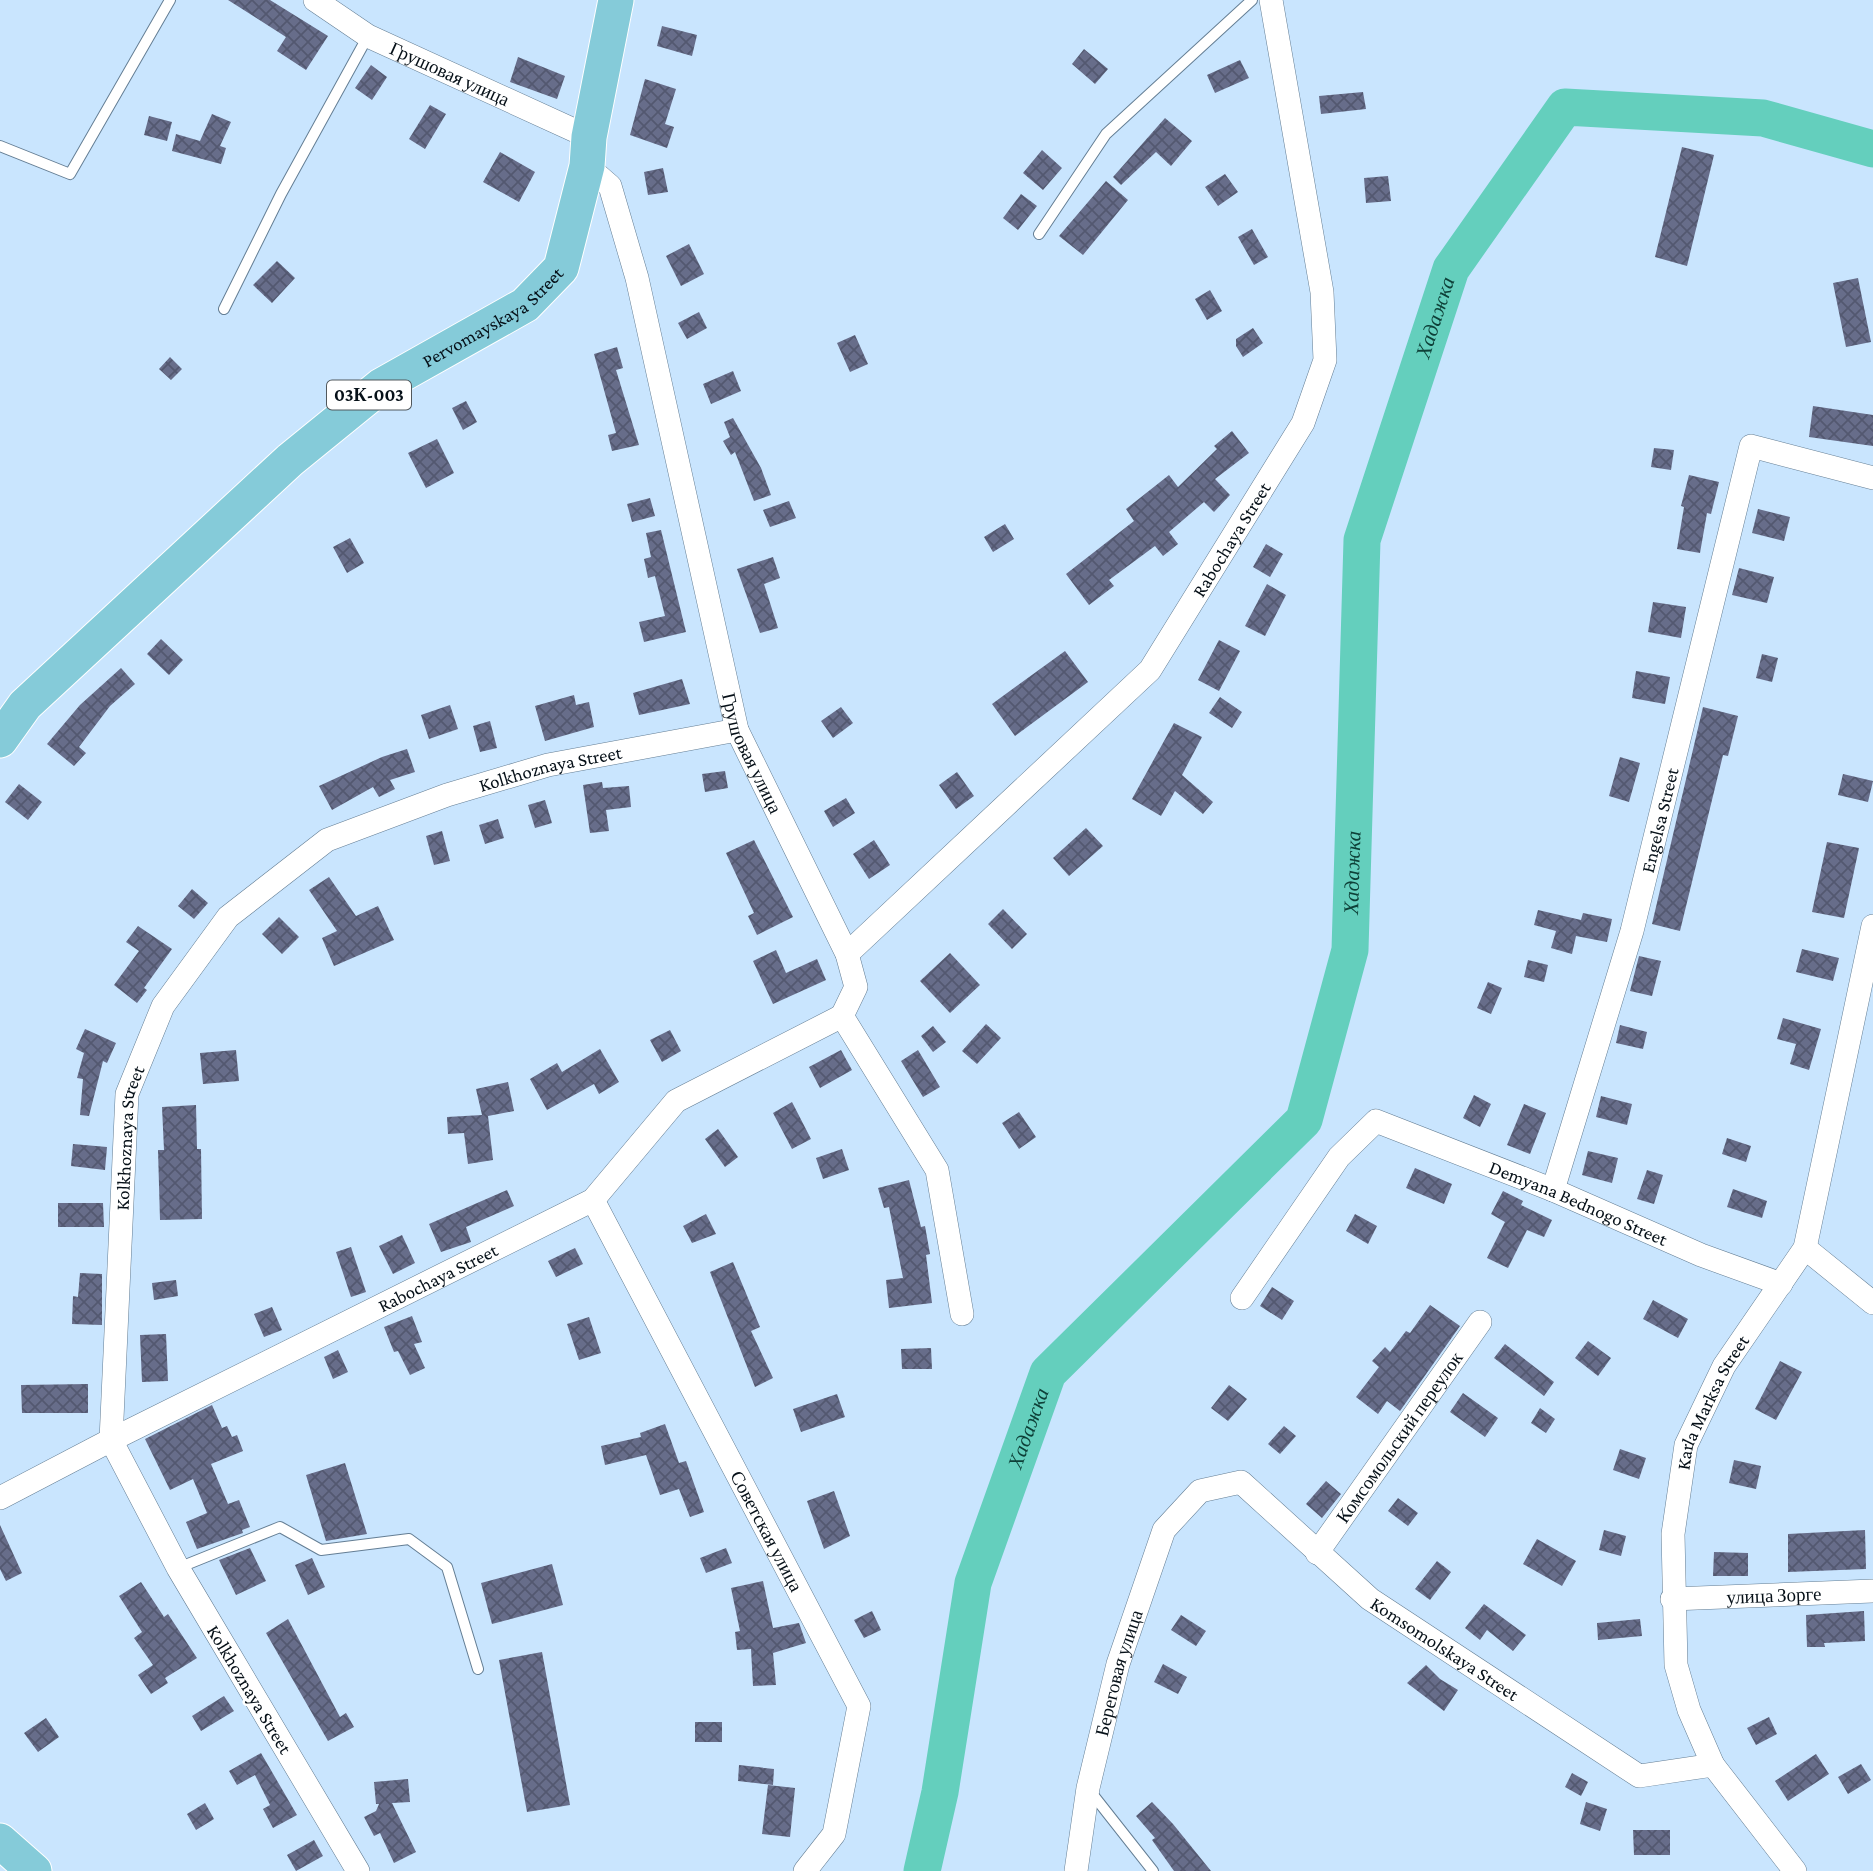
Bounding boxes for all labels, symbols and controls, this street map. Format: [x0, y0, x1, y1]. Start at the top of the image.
street label: Грушовая улица [387, 37, 513, 110]
street label: Pervomayskaya Street [419, 262, 568, 372]
water label: Хадажка [1410, 274, 1460, 362]
road number: 03К-003 [327, 380, 411, 410]
street label: Rabochaya Street [1188, 478, 1275, 601]
street label: Грушовая улица [718, 691, 786, 817]
street label: Kolkhoznaya Street [476, 741, 624, 796]
street label: Engelsa Street [1637, 765, 1683, 875]
water label: Хадажка [1339, 830, 1365, 916]
street label: Kolkhoznaya Street [112, 1062, 149, 1211]
street label: Demyana Bednogo Street [1486, 1156, 1671, 1250]
street label: Rabochaya Street [375, 1239, 502, 1316]
street label: Karla Marksa Street [1673, 1330, 1754, 1471]
street label: Комсомольский переулок [1332, 1347, 1467, 1527]
water label: Хадажка [1003, 1385, 1054, 1473]
street label: Советская улица [726, 1467, 807, 1596]
street label: улица Зорге [1726, 1583, 1822, 1608]
street label: Komsomolskaya Street [1367, 1592, 1523, 1705]
street label: Береговая улица [1091, 1606, 1147, 1738]
street label: Kolkhoznaya Street [203, 1621, 297, 1758]

